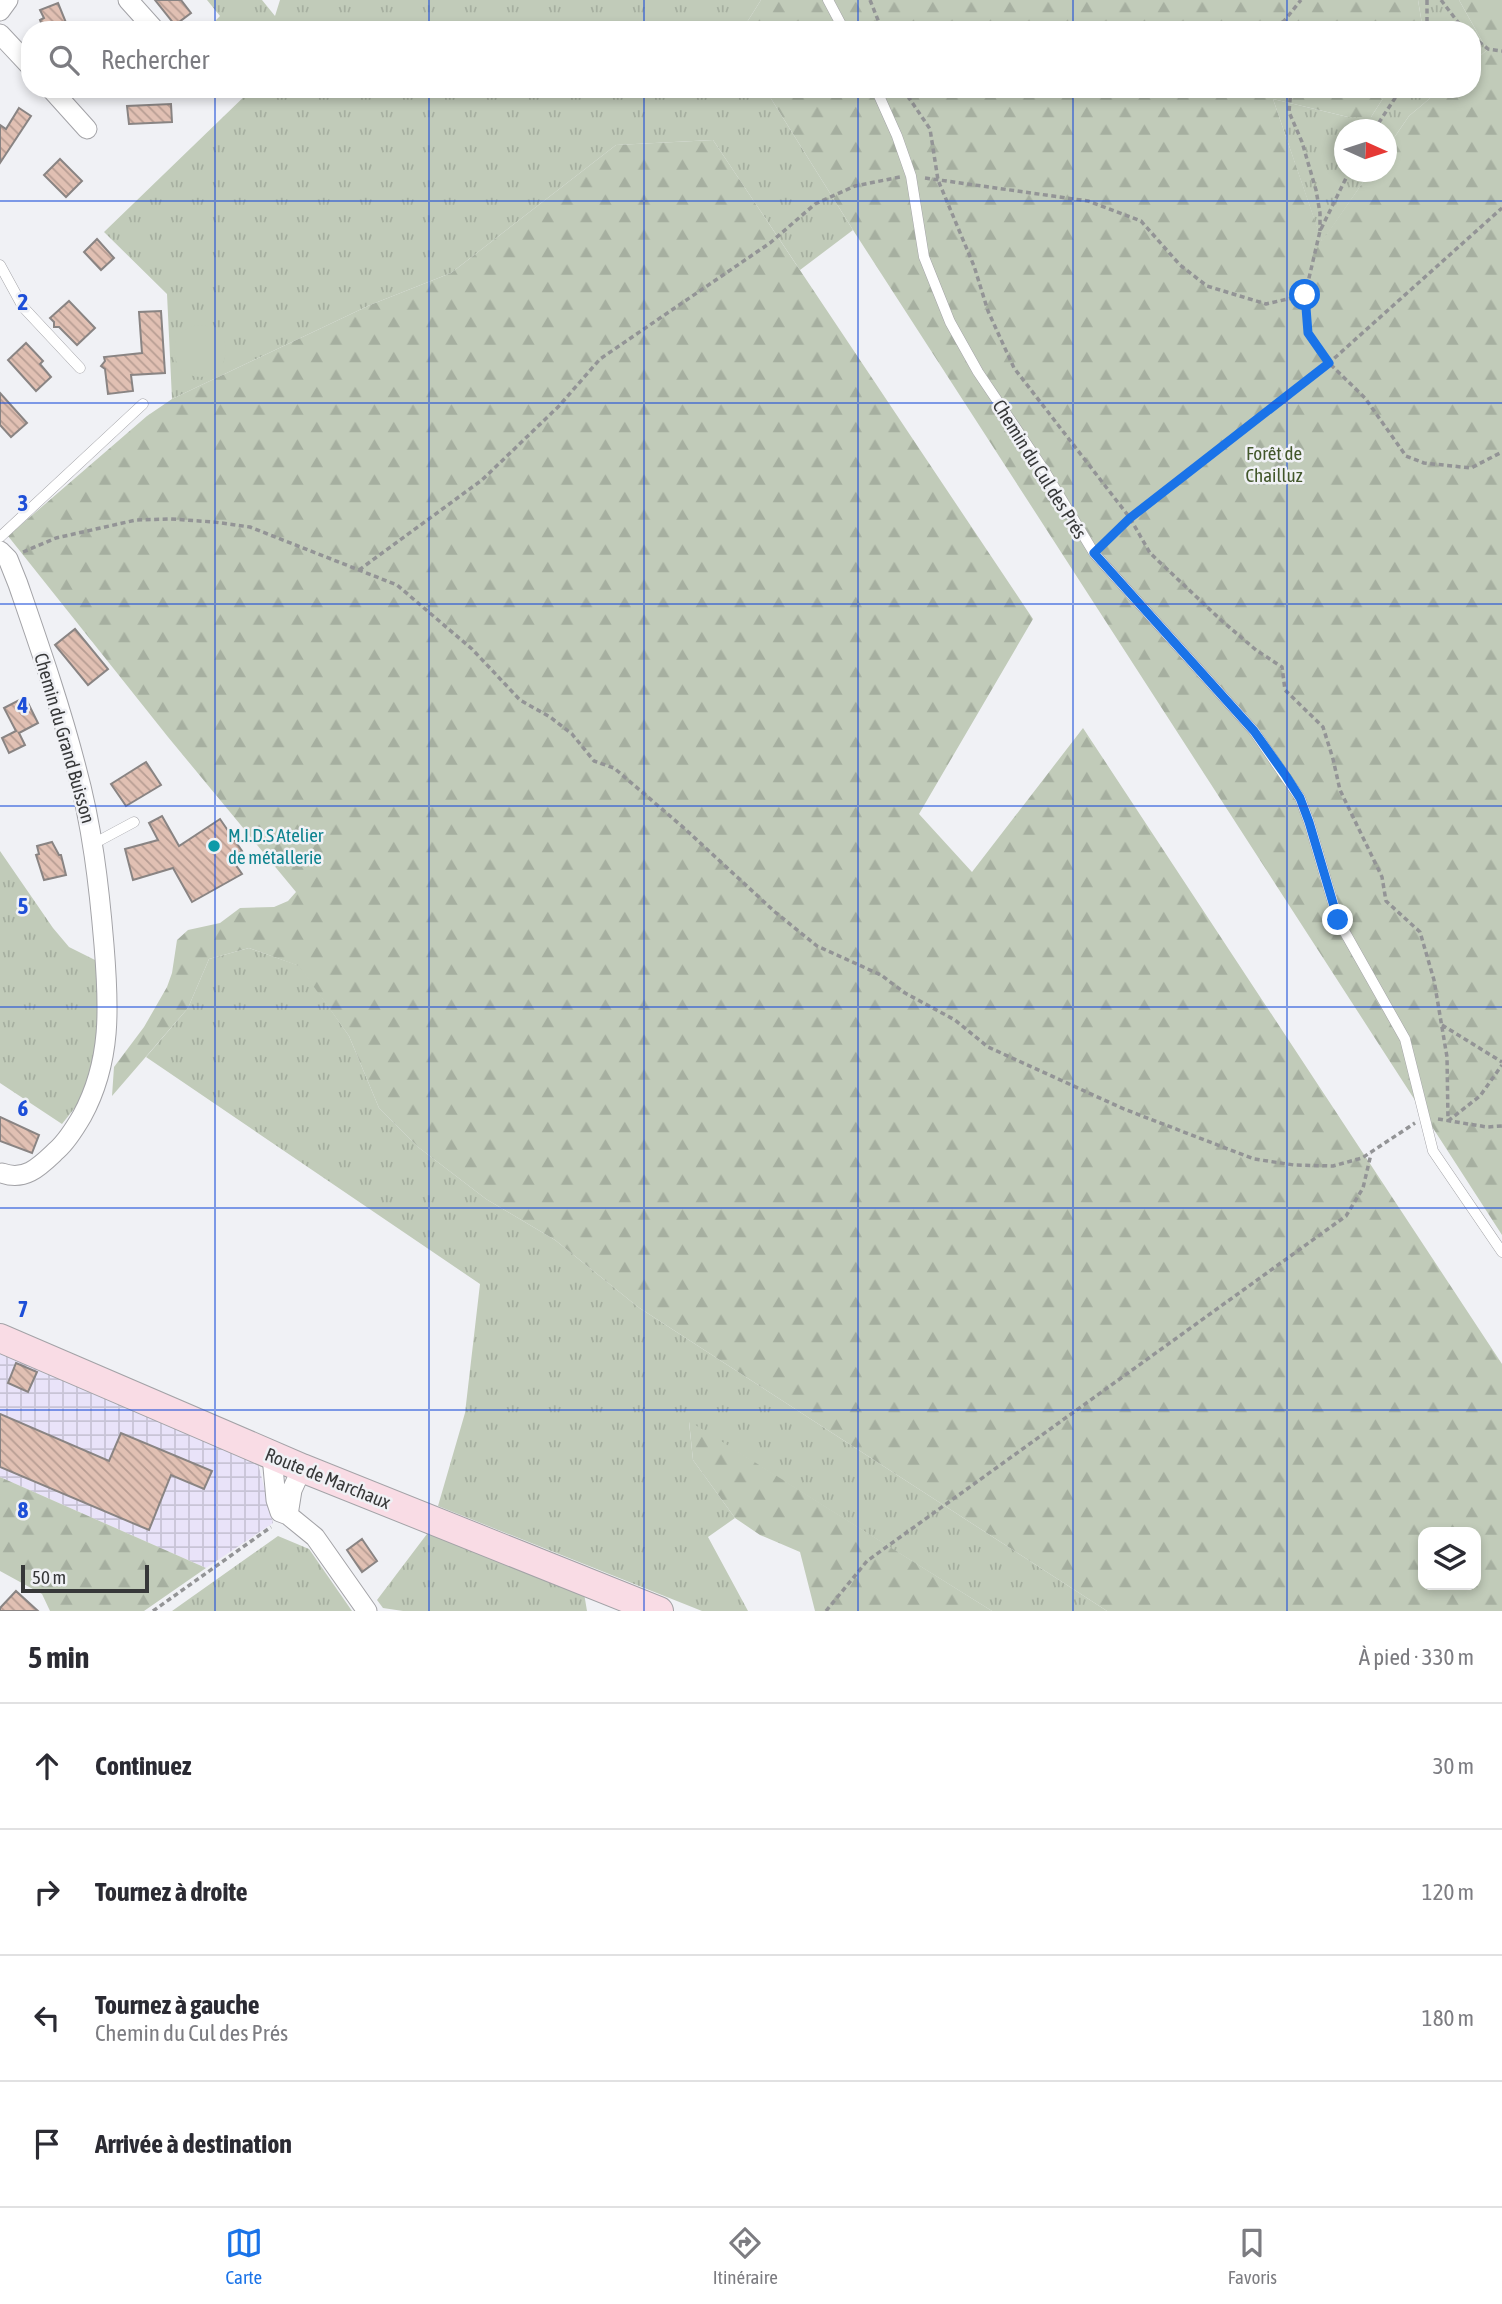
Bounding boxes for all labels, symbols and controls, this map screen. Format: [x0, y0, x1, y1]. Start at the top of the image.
search box [21, 21, 1481, 98]
icon: search [45, 41, 83, 79]
text: Rechercher [101, 45, 209, 75]
north arrow [1334, 119, 1397, 182]
route start [1289, 279, 1320, 310]
text: 2 [18, 289, 28, 315]
street label: Chemin du Cul des Prés [988, 395, 1092, 543]
park label: Forêt de Chailluz [1245, 442, 1303, 486]
text: 3 [18, 490, 28, 516]
street label: Chemin du Grand Buisson [30, 650, 100, 826]
text: 4 [17, 692, 29, 718]
place label: M.I.D.S Atelier de métallerie [228, 824, 324, 868]
marker: M.I.D.S Atelier de métallerie [206, 838, 222, 854]
text: 5 [18, 893, 29, 919]
route end [1322, 904, 1353, 935]
text: 6 [18, 1095, 29, 1121]
text: 7 [18, 1296, 28, 1322]
street label: Route de Marchaux [262, 1443, 394, 1513]
text: 8 [18, 1497, 29, 1523]
map controls [1418, 1527, 1481, 1590]
button: layers [1418, 1527, 1481, 1590]
scale bar [21, 1562, 149, 1594]
text: 50 m [32, 1566, 66, 1588]
text: 5 min [28, 1640, 89, 1674]
text: À pied · 330 m [1359, 1644, 1474, 1670]
icon: ahead [28, 1747, 66, 1785]
text: Continuez [95, 1751, 191, 1781]
text: 30 m [1433, 1753, 1474, 1779]
icon: right [28, 1873, 66, 1911]
text: Tournez à droite [95, 1877, 248, 1907]
text: 120 m [1422, 1879, 1474, 1905]
text: Tournez à gauche [95, 1990, 260, 2020]
icon: left [28, 1999, 66, 2037]
text: 180 m [1422, 2005, 1474, 2031]
text: Chemin du Cul des Prés [95, 2020, 288, 2046]
icon: arrive [28, 2125, 66, 2163]
text: Arrivée à destination [95, 2129, 292, 2159]
tab: Carte [225, 2224, 263, 2288]
tab: Itinéraire [713, 2224, 778, 2288]
tab: Favoris [1228, 2224, 1277, 2288]

